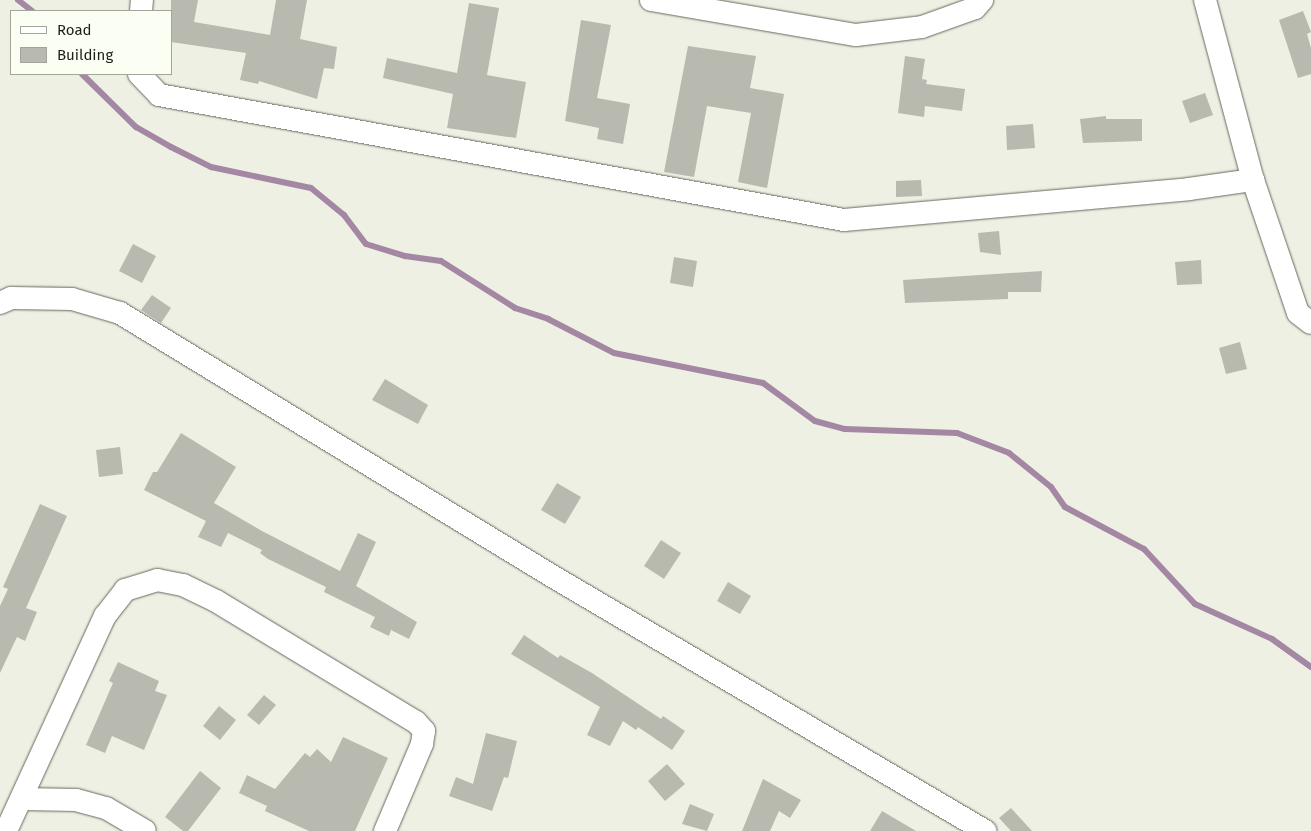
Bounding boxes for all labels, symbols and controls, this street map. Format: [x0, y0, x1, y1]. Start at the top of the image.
legend [10, 10, 172, 75]
text: Road [57, 21, 92, 39]
text: Building [57, 46, 113, 64]

